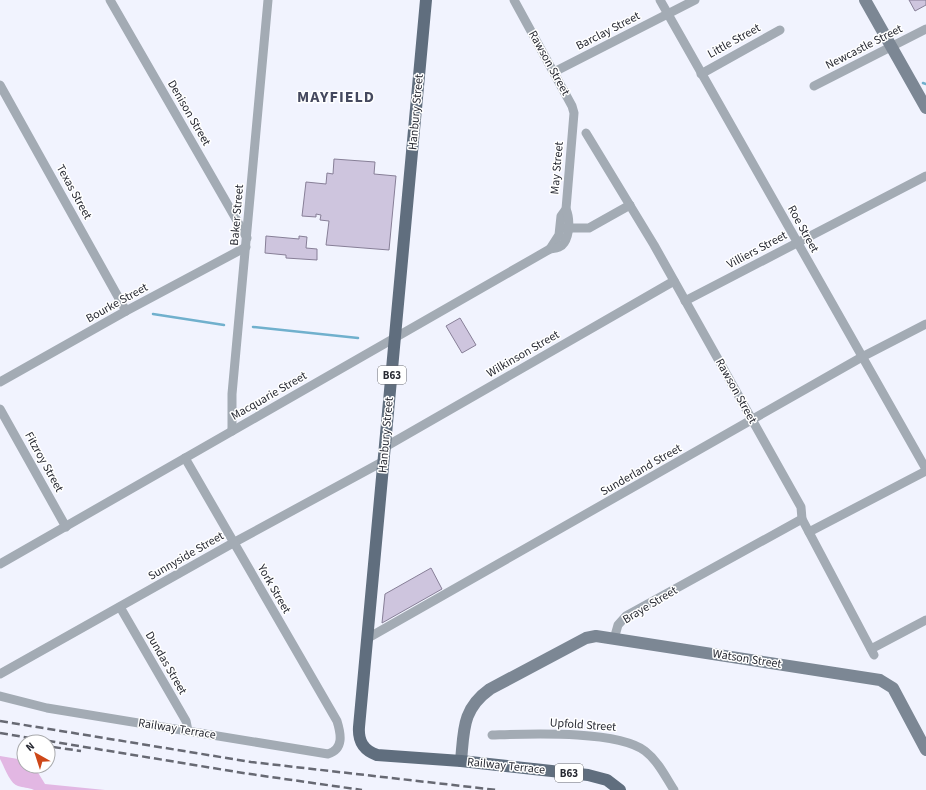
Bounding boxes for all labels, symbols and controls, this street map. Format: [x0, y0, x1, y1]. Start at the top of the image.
street label: Barclay Street [573, 8, 643, 54]
street label: Little Street [704, 19, 764, 63]
street label: Newcastle Street [823, 20, 905, 74]
street label: Rawson Street [524, 27, 574, 99]
street label: Hanbury Street [404, 73, 428, 151]
street label: Denison Street [163, 77, 215, 149]
district label: MAYFIELD [297, 86, 375, 108]
street label: May Street [546, 141, 568, 195]
street label: Texas Street [52, 162, 96, 222]
street label: Baker Street [226, 184, 248, 246]
street label: Roe Street [783, 202, 823, 256]
street label: Villiers Street [724, 227, 790, 273]
street label: Bourke Street [83, 279, 151, 327]
street label: Wilkinson Street [483, 326, 563, 382]
street label: Rawson Street [711, 355, 761, 427]
road number: B63 [378, 366, 406, 384]
street label: Macquarie Street [228, 367, 310, 425]
street label: Hanbury Street [374, 396, 398, 474]
street label: Fitzroy Street [20, 429, 68, 495]
street label: Sunderland Street [597, 440, 685, 500]
street label: Sunnyside Street [145, 527, 227, 585]
street label: York Street [253, 560, 295, 617]
street label: Braye Street [619, 582, 681, 628]
street label: Dundas Street [141, 628, 191, 698]
street label: Watson Street [711, 645, 783, 673]
street label: Railway Terrace [137, 714, 217, 744]
street label: Upfold Street [549, 714, 617, 736]
north arrow [16, 734, 56, 774]
text: N [22, 738, 38, 755]
street label: Railway Terrace [466, 753, 546, 779]
road number: B63 [555, 764, 583, 782]

